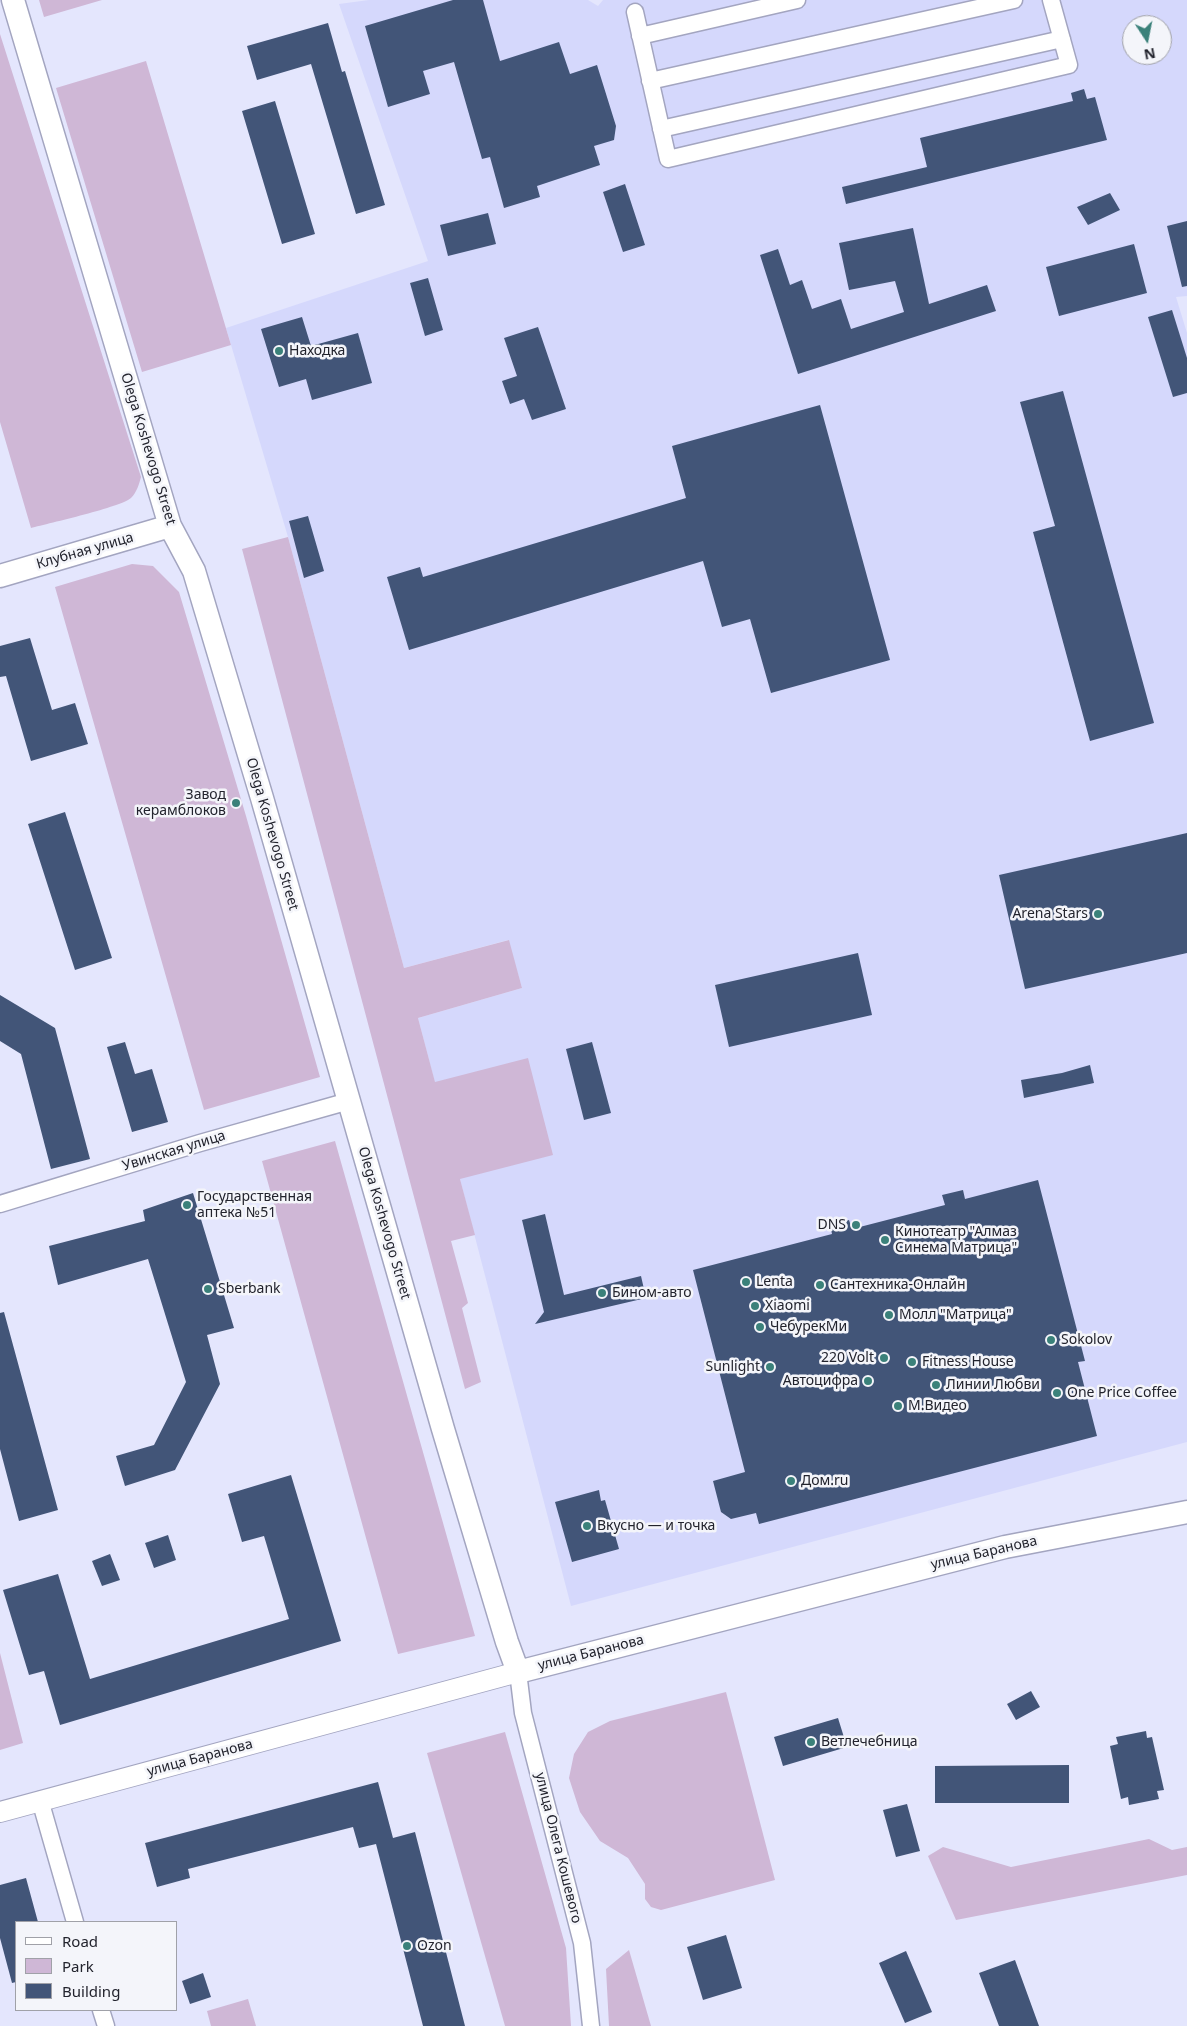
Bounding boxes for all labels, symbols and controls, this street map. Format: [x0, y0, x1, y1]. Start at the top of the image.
north arrow [1122, 15, 1172, 65]
text: N [1142, 44, 1157, 65]
place label: Находка [289, 343, 345, 359]
marker: Находка [273, 345, 285, 357]
street label: Olega Koshevogo Street [117, 371, 179, 527]
street label: Клубная улица [35, 529, 135, 573]
street label: Olega Koshevogo Street [242, 756, 302, 912]
place label: Завод керамблоков [136, 787, 226, 820]
marker: Завод керамблоков [230, 797, 242, 809]
place label: Arena Stars [1012, 906, 1088, 922]
marker: Arena Stars [1092, 908, 1104, 920]
street label: Увинская улица [120, 1127, 228, 1175]
street label: Olega Koshevogo Street [354, 1145, 414, 1301]
place label: Государственная аптека №51 [197, 1189, 312, 1222]
marker: Государственная аптека №51 [181, 1199, 193, 1211]
place label: DNS [817, 1217, 846, 1233]
marker: DNS [850, 1219, 862, 1231]
place label: Кинотеатр "Алмаз Синема Матрица" [895, 1224, 1017, 1256]
marker: Кинотеатр "Алмаз Синема Матрица" [879, 1234, 891, 1246]
place label: Lenta [756, 1274, 793, 1290]
marker: Lenta [740, 1276, 752, 1288]
place label: Сантехника-Онлайн [830, 1277, 966, 1293]
marker: Сантехника-Онлайн [814, 1279, 826, 1291]
place label: Sberbank [218, 1281, 281, 1297]
marker: Sberbank [202, 1283, 214, 1295]
place label: Бином-авто [612, 1285, 692, 1301]
marker: Бином-авто [596, 1287, 608, 1299]
place label: Xiaomi [765, 1298, 810, 1314]
marker: Xiaomi [749, 1300, 761, 1312]
place label: Молл "Матрица" [899, 1307, 1012, 1323]
marker: Молл "Матрица" [883, 1309, 895, 1321]
place label: ЧебурекМи [770, 1319, 847, 1335]
marker: ЧебурекМи [754, 1321, 766, 1333]
place label: Sokolov [1061, 1332, 1112, 1348]
marker: Sokolov [1045, 1334, 1057, 1346]
place label: 220 Volt [821, 1350, 874, 1366]
marker: 220 Volt [878, 1352, 890, 1364]
place label: Fitness House [922, 1354, 1014, 1370]
marker: Fitness House [906, 1356, 918, 1368]
place label: Sunlight [705, 1359, 760, 1375]
marker: Sunlight [764, 1361, 776, 1373]
place label: Автоцифра [783, 1373, 858, 1389]
marker: Автоцифра [862, 1375, 874, 1387]
place label: Линии Любви [946, 1377, 1040, 1393]
marker: Линии Любви [930, 1379, 942, 1391]
place label: One Price Coffee [1067, 1385, 1177, 1401]
marker: One Price Coffee [1051, 1387, 1063, 1399]
place label: М.Видео [908, 1398, 967, 1414]
marker: М.Видео [892, 1400, 904, 1412]
place label: Дом.ru [801, 1473, 848, 1489]
marker: Дом.ru [785, 1475, 797, 1487]
place label: Вкусно — и точка [597, 1518, 715, 1534]
marker: Вкусно — и точка [581, 1520, 593, 1532]
street label: улица Баранова [929, 1533, 1039, 1573]
street label: улица Баранова [536, 1632, 646, 1674]
place label: Ветлечебница [821, 1734, 918, 1750]
street label: улица Баранова [145, 1736, 255, 1780]
marker: Ветлечебница [805, 1736, 817, 1748]
street label: улица Олега Кошевого [531, 1771, 585, 1925]
legend [15, 1921, 178, 2011]
text: Road [62, 1931, 98, 1951]
place label: Ozon [417, 1938, 452, 1954]
marker: Ozon [401, 1940, 413, 1952]
text: Park [62, 1956, 94, 1976]
text: Building [62, 1981, 120, 2001]

